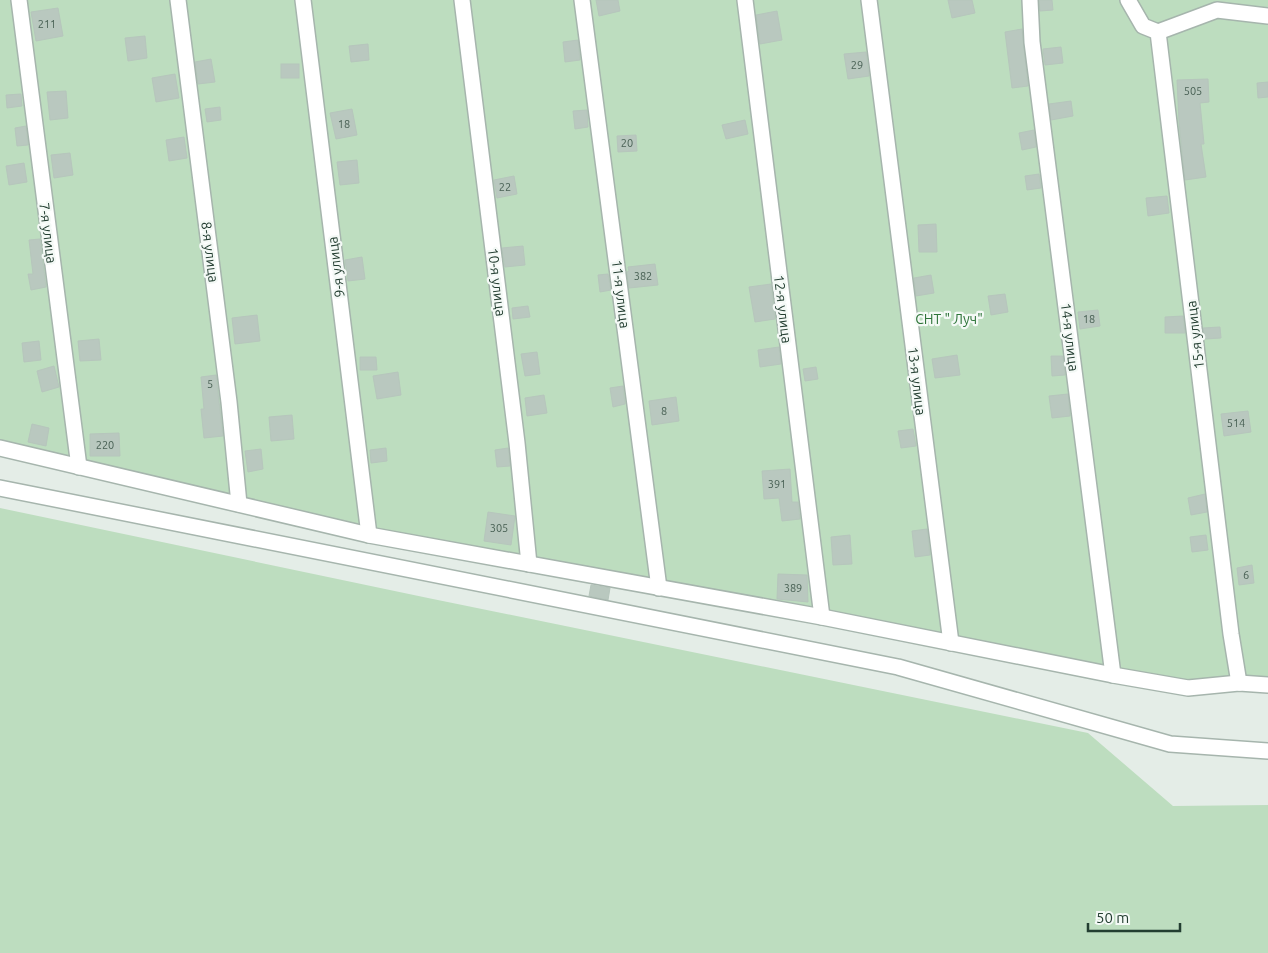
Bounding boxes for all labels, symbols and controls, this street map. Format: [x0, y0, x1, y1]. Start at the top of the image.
house number: 211 [38, 18, 56, 30]
house number: 29 [851, 59, 863, 71]
house number: 505 [1184, 85, 1202, 97]
house number: 18 [338, 118, 350, 130]
house number: 20 [621, 137, 633, 149]
house number: 22 [499, 181, 511, 193]
street label: 7-я улица [36, 202, 60, 264]
street label: 8-я улица [198, 221, 222, 283]
street label: 9-я улица [324, 236, 348, 298]
street label: 10-я улица [485, 247, 509, 317]
street label: 11-я улица [609, 259, 633, 329]
house number: 382 [634, 270, 652, 282]
street label: 12-я улица [771, 274, 795, 344]
street label: 15-я улица [1183, 300, 1207, 370]
street label: 14-я улица [1058, 302, 1082, 372]
park label: СНТ " Луч" [915, 311, 983, 327]
house number: 18 [1083, 313, 1095, 325]
street label: 13-я улица [905, 346, 929, 416]
house number: 5 [207, 378, 213, 390]
house number: 8 [661, 405, 667, 417]
house number: 514 [1227, 417, 1245, 429]
house number: 220 [96, 439, 114, 451]
house number: 391 [768, 478, 786, 490]
house number: 305 [490, 522, 508, 534]
house number: 6 [1243, 569, 1249, 581]
house number: 389 [784, 582, 802, 594]
scale bar [1088, 900, 1180, 932]
text: 50 m [1096, 909, 1129, 926]

